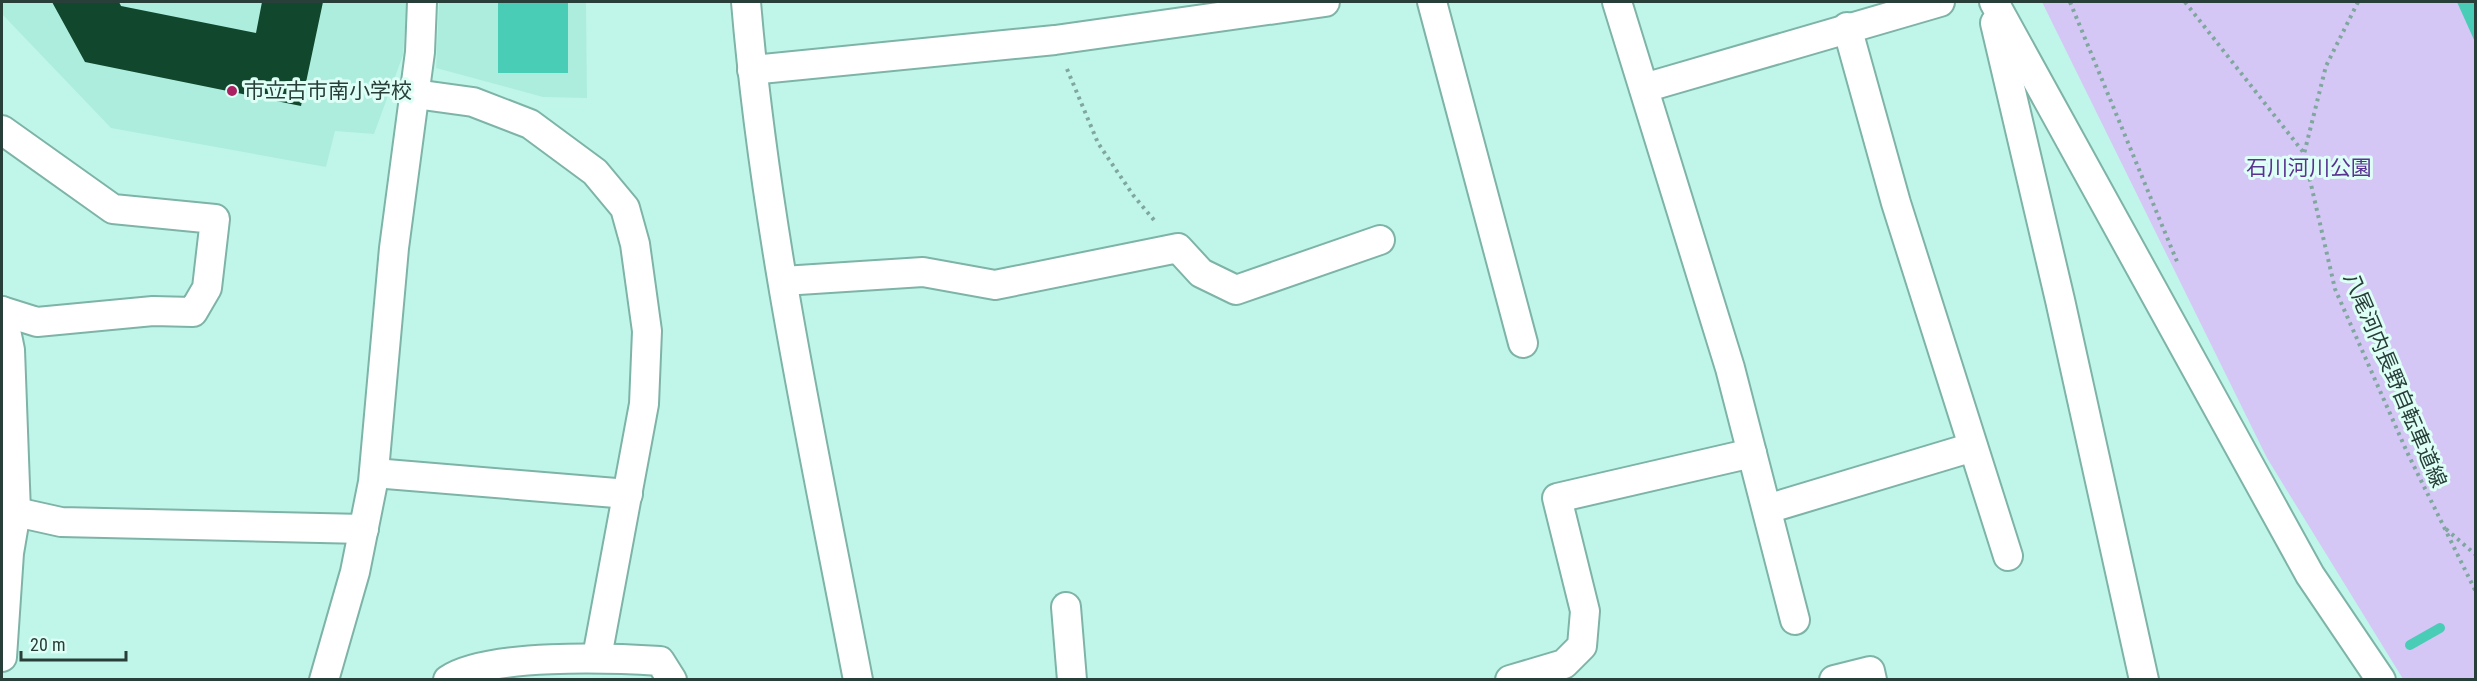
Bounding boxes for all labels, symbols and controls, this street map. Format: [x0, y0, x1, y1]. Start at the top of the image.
place label: 市立古市南小学校 [244, 79, 412, 103]
marker: 市立古市南小学校 [225, 84, 239, 98]
park label: 石川河川公園 [2246, 156, 2372, 180]
street label: 八尾河内長野自転車道線 [2339, 269, 2451, 491]
scale bar [21, 624, 126, 662]
text: 20 m [30, 634, 65, 655]

